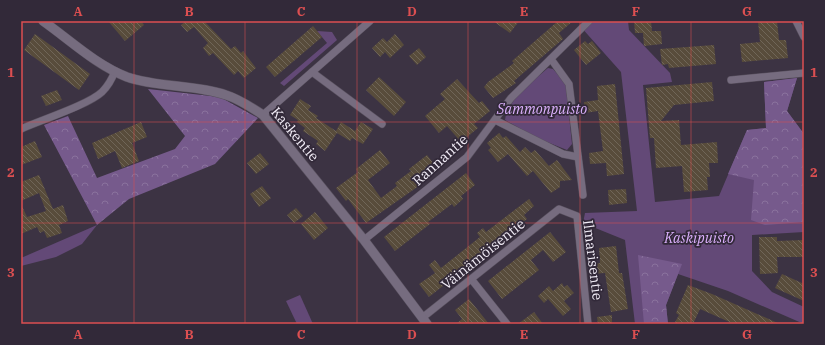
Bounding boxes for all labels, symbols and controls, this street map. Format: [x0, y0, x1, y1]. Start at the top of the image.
text: A [73, 3, 83, 20]
text: B [184, 3, 194, 20]
text: C [297, 3, 306, 20]
text: D [407, 3, 417, 20]
text: E [520, 3, 528, 20]
text: F [632, 3, 640, 20]
text: G [742, 3, 752, 20]
text: 1 [7, 64, 15, 81]
text: 1 [810, 64, 818, 81]
park label: Sammonpuisto [496, 100, 587, 118]
street label: Kaskentie [267, 103, 323, 165]
street label: Rannantie [409, 130, 471, 190]
text: 2 [7, 164, 15, 181]
text: 2 [810, 164, 818, 181]
street label: Väinämöisentie [437, 215, 529, 293]
street label: Ilmarisentie [579, 219, 607, 301]
park label: Kaskipuisto [663, 229, 734, 247]
text: 3 [7, 264, 15, 281]
text: 3 [810, 264, 818, 281]
text: A [73, 326, 83, 343]
text: B [184, 326, 194, 343]
text: C [297, 326, 306, 343]
text: D [407, 326, 417, 343]
text: E [520, 326, 528, 343]
text: F [632, 326, 640, 343]
text: G [742, 326, 752, 343]

